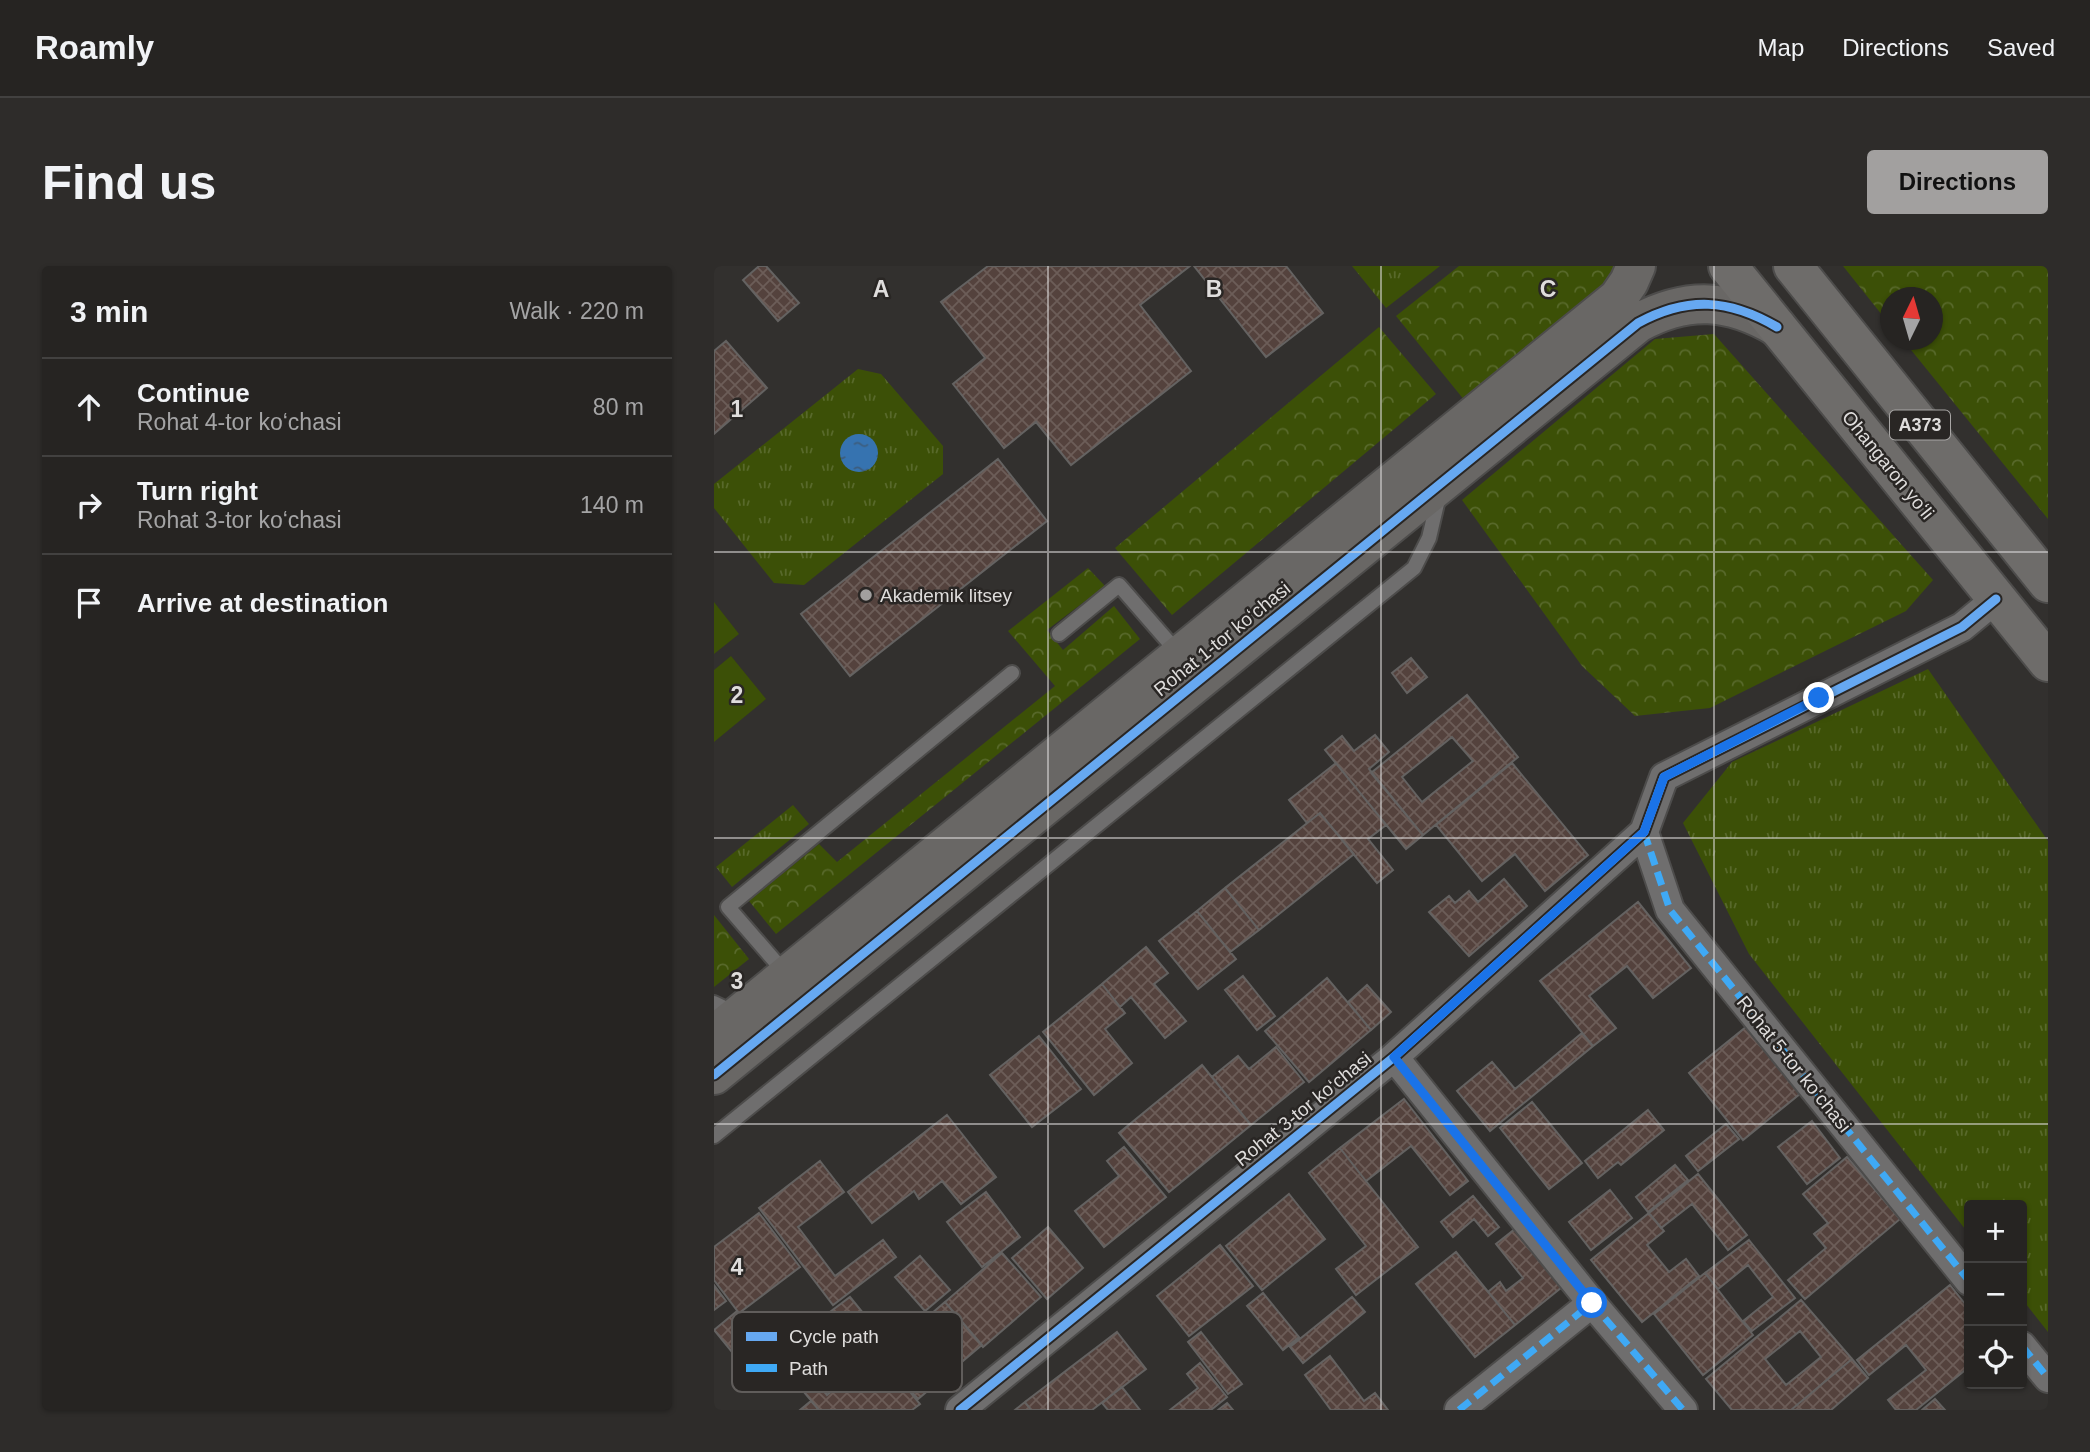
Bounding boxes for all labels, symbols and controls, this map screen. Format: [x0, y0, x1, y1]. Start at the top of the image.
text: Roamly [35, 29, 154, 66]
text: Map [1758, 34, 1804, 61]
text: Directions [1842, 34, 1949, 61]
text: Saved [1987, 34, 2055, 61]
button: Directions [1867, 150, 2048, 214]
text: Find us [42, 155, 216, 209]
text: A [873, 276, 889, 302]
text: B [1206, 276, 1222, 302]
text: C [1540, 276, 1556, 302]
north arrow [1880, 287, 1943, 350]
text: 3 min [70, 295, 148, 328]
text: Walk · 220 m [509, 298, 644, 324]
text: Continue [137, 378, 250, 408]
icon: ahead [70, 388, 108, 426]
text: 80 m [593, 394, 644, 420]
text: 1 [731, 396, 744, 422]
street label: Ohangaron yoʻli [1838, 407, 1938, 523]
text: Rohat 4-tor ko‘chasi [137, 409, 342, 435]
road number: A373 [1890, 410, 1950, 440]
text: Turn right [137, 476, 258, 506]
icon: right [70, 486, 108, 524]
text: 140 m [580, 492, 644, 518]
text: Rohat 3-tor ko‘chasi [137, 507, 342, 533]
street label: Rohat 1-tor koʻchasi [1150, 578, 1294, 700]
icon: arrive [70, 584, 108, 622]
place label: Akademik litsey [880, 585, 1012, 606]
marker: Akademik litsey [858, 587, 874, 603]
text: Arrive at destination [137, 588, 388, 618]
text: 2 [731, 682, 743, 708]
route end [1803, 682, 1834, 713]
text: 3 [731, 968, 743, 994]
street label: Rohat 5-tor ko‘chasi [1733, 992, 1855, 1136]
street label: Rohat 3-tor ko‘chasi [1231, 1048, 1375, 1170]
map controls [1964, 1200, 2027, 1389]
button: + [1964, 1200, 2027, 1263]
text: 4 [731, 1254, 744, 1280]
button: − [1964, 1263, 2027, 1326]
route start [1576, 1287, 1607, 1318]
legend [732, 1312, 962, 1392]
text: Cycle path [789, 1326, 879, 1347]
button: locate [1964, 1326, 2027, 1389]
text: Path [789, 1358, 828, 1379]

